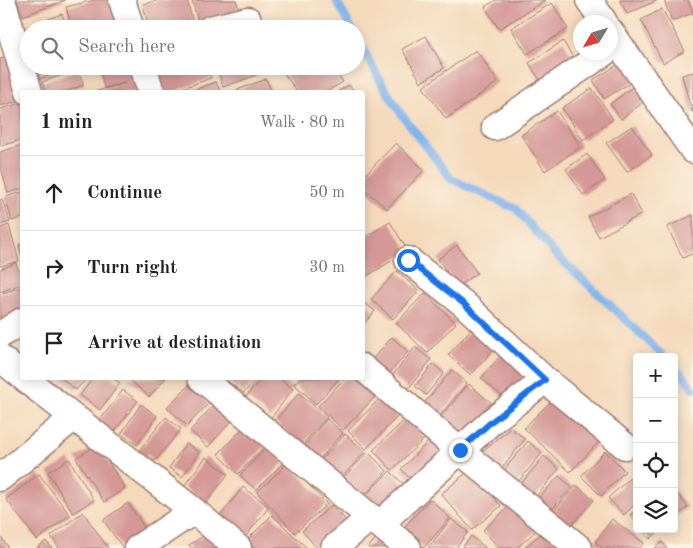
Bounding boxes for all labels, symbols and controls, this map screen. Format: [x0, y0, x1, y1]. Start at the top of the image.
north arrow [573, 15, 618, 60]
search box [20, 20, 365, 75]
icon: search [38, 34, 66, 62]
text: Search here [78, 38, 175, 57]
text: 1 min [40, 112, 93, 133]
text: Walk · 80 m [259, 115, 345, 131]
icon: ahead [40, 179, 68, 207]
text: Continue [87, 184, 162, 203]
text: 50 m [309, 185, 345, 201]
route start [397, 249, 420, 272]
icon: right [40, 254, 68, 282]
text: Turn right [87, 259, 177, 278]
text: 30 m [309, 260, 345, 276]
icon: arrive [40, 329, 68, 357]
text: Arrive at destination [87, 334, 261, 353]
map controls [633, 353, 678, 533]
button: + [633, 353, 678, 398]
button: − [633, 398, 678, 443]
route end [449, 439, 472, 462]
button: locate [633, 443, 678, 488]
button: layers [633, 488, 678, 533]

